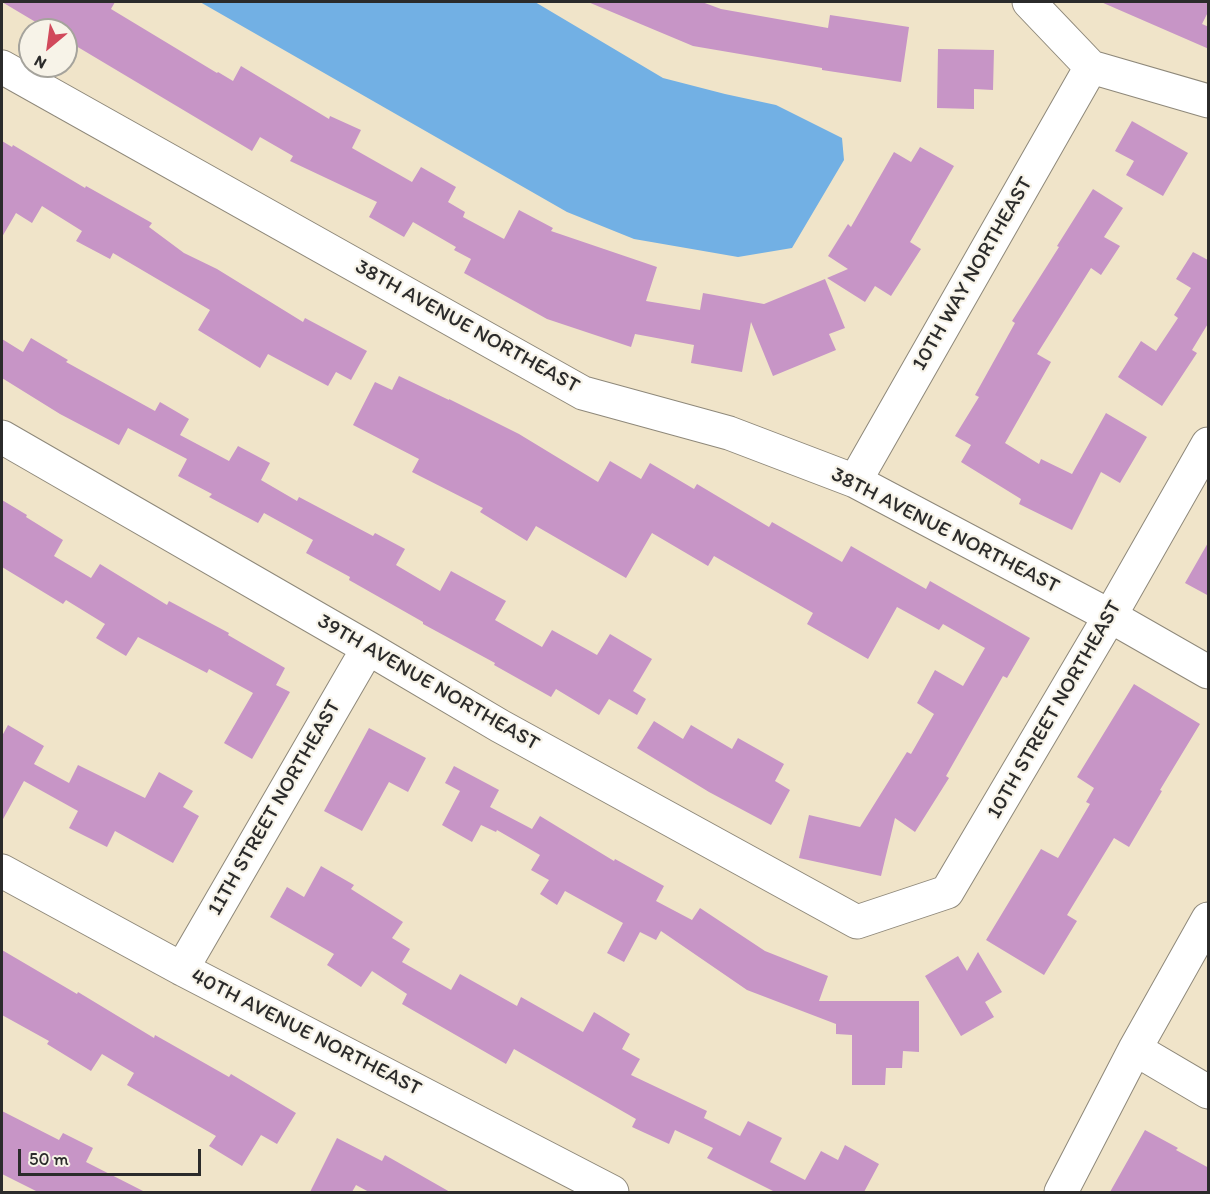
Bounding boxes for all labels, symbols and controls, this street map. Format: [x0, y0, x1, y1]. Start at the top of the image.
north arrow [18, 18, 78, 78]
text: N [31, 52, 49, 73]
street label: 10TH WAY NORTHEAST [907, 173, 1039, 375]
street label: 38TH AVENUE NORTHEAST [350, 255, 584, 399]
street label: 38TH AVENUE NORTHEAST [827, 462, 1063, 600]
street label: 10TH STREET NORTHEAST [982, 596, 1128, 824]
street label: 39TH AVENUE NORTHEAST [312, 609, 544, 757]
street label: 11TH STREET NORTHEAST [203, 696, 347, 920]
street label: 40TH AVENUE NORTHEAST [187, 964, 425, 1102]
scale bar [21, 1137, 204, 1175]
text: 50 m [29, 1148, 69, 1170]

